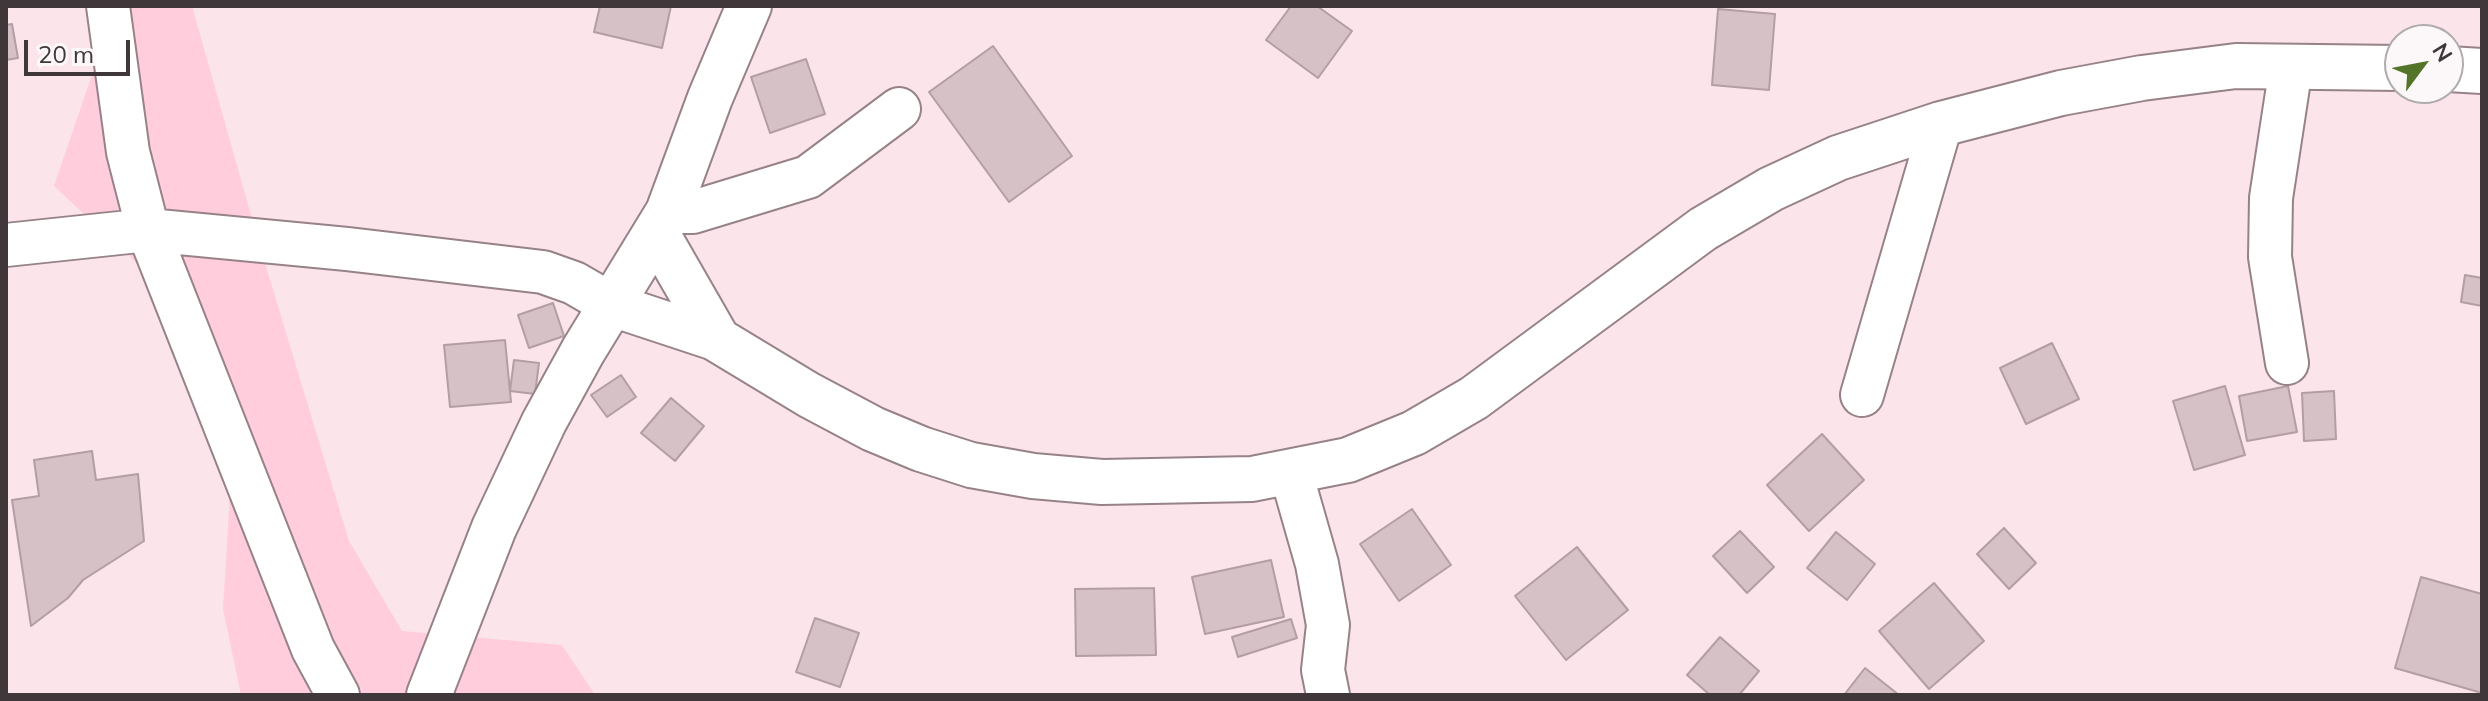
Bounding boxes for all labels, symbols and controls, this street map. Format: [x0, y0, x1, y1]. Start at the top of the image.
scale bar [28, 24, 134, 74]
north arrow [2384, 24, 2464, 104]
text: N [2426, 38, 2459, 67]
text: 20 m [38, 39, 94, 69]

